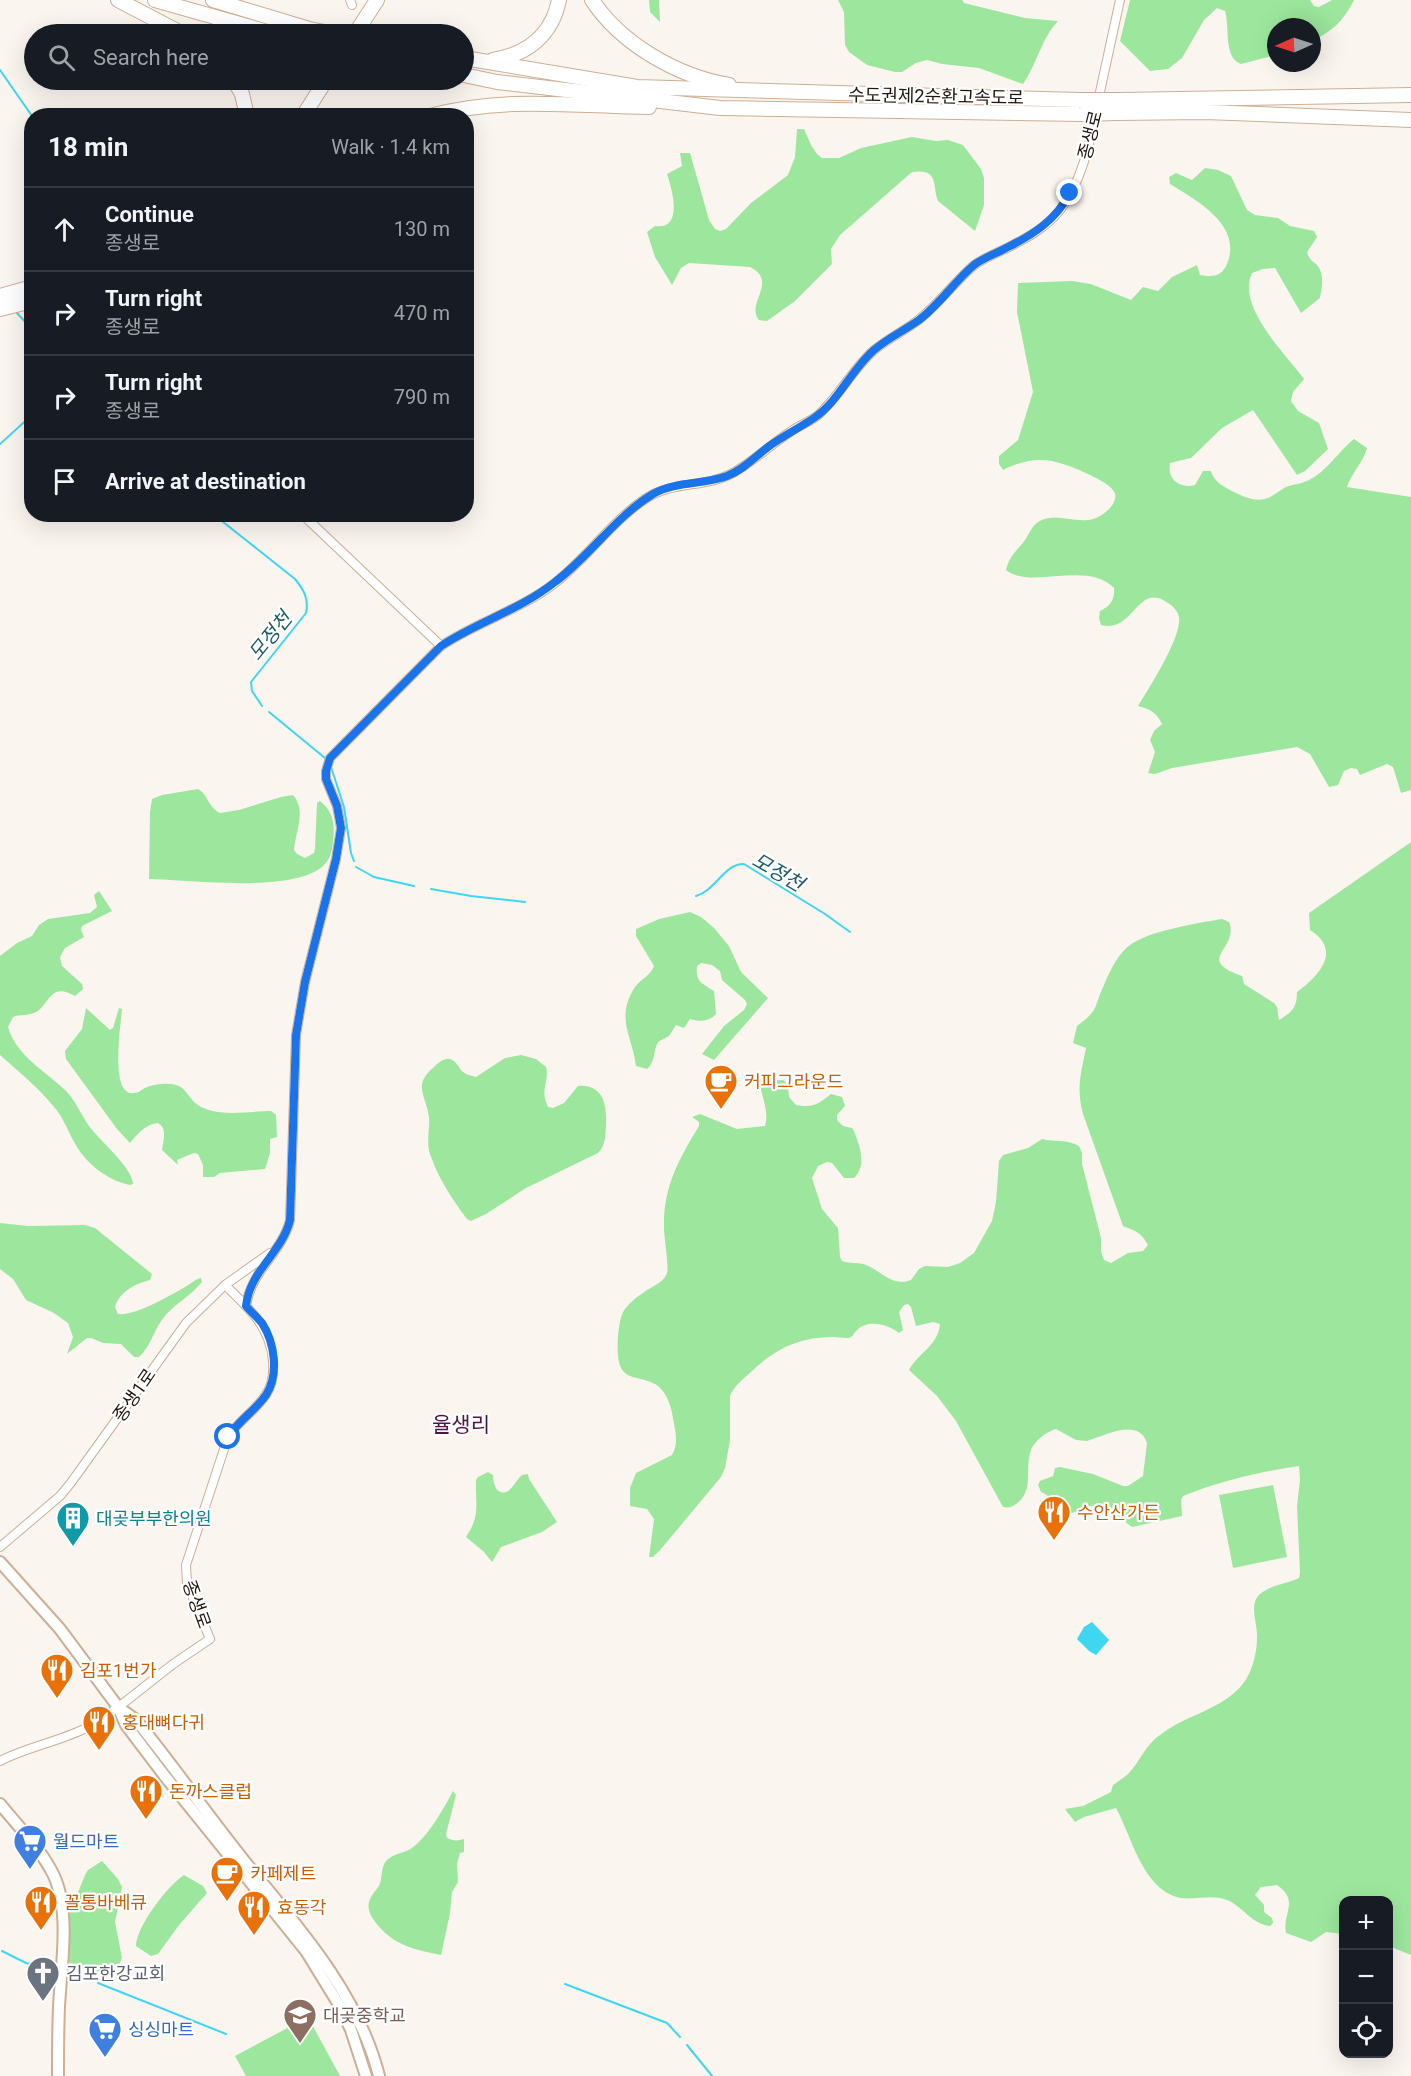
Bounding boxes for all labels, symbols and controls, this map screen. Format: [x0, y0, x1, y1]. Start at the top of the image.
north arrow [1267, 18, 1321, 72]
search box [24, 24, 474, 90]
icon: search [45, 41, 78, 74]
text: Search here [93, 45, 209, 70]
street label: 수도권제2순환고속도로 [848, 84, 1024, 108]
street label: 종생로 [1074, 108, 1106, 162]
text: 18 min [48, 132, 128, 162]
text: Walk · 1.4 km [331, 135, 450, 159]
route end [1056, 179, 1082, 205]
text: Continue [105, 202, 194, 227]
icon: ahead [48, 213, 81, 246]
text: 130 m [394, 217, 450, 241]
text: 종생로 [105, 231, 160, 255]
text: Turn right [105, 286, 202, 311]
icon: right [48, 297, 81, 330]
text: 470 m [394, 301, 450, 325]
text: 종생로 [105, 315, 160, 339]
text: Turn right [105, 370, 202, 395]
icon: right [48, 381, 81, 414]
text: 790 m [394, 385, 450, 409]
text: 종생로 [105, 399, 160, 423]
icon: arrive [48, 465, 81, 498]
text: Arrive at destination [105, 469, 306, 494]
water label: 모정천 [243, 605, 298, 665]
water label: 모정천 [748, 848, 810, 897]
cafe icon: 커피그라운드 [703, 1063, 739, 1110]
place label: 커피그라운드 [744, 1071, 843, 1092]
street label: 종생1로 [108, 1364, 160, 1426]
district label: 율생리 [432, 1413, 490, 1437]
route start [214, 1423, 240, 1449]
restaurant icon: 수안산가든 [1036, 1494, 1072, 1541]
building icon: 대곶부부한의원 [55, 1500, 91, 1547]
place label: 수안산가든 [1077, 1502, 1160, 1523]
place label: 대곶부부한의원 [96, 1508, 212, 1529]
street label: 종생로 [179, 1577, 215, 1631]
restaurant icon: 김포1번가 [39, 1652, 75, 1699]
place label: 김포1번가 [80, 1660, 157, 1681]
restaurant icon: 홍대뼈다귀 [81, 1704, 117, 1751]
place label: 홍대뼈다귀 [122, 1712, 205, 1733]
restaurant icon: 돈까스클럽 [128, 1773, 164, 1820]
place label: 돈까스클럽 [169, 1781, 252, 1802]
supermarket icon: 월드마트 [12, 1823, 48, 1870]
place label: 월드마트 [53, 1831, 119, 1852]
cafe icon: 카페제트 [209, 1855, 245, 1902]
place label: 카페제트 [250, 1863, 316, 1884]
restaurant icon: 꼴통바베큐 [23, 1884, 59, 1931]
restaurant icon: 효동각 [236, 1889, 272, 1936]
place label: 꼴통바베큐 [64, 1892, 147, 1913]
map controls [1339, 1896, 1393, 2058]
button: + [1339, 1896, 1393, 1950]
place label: 효동각 [277, 1897, 327, 1918]
button: − [1339, 1950, 1393, 2004]
church icon: 김포한강교회 [25, 1955, 61, 2002]
place label: 김포한강교회 [66, 1963, 165, 1984]
school or university icon: 대곶중학교 [282, 1997, 318, 2044]
button: locate [1339, 2004, 1393, 2058]
place label: 대곶중학교 [323, 2005, 406, 2026]
supermarket icon: 싱싱마트 [87, 2011, 123, 2058]
place label: 싱싱마트 [128, 2019, 194, 2040]

